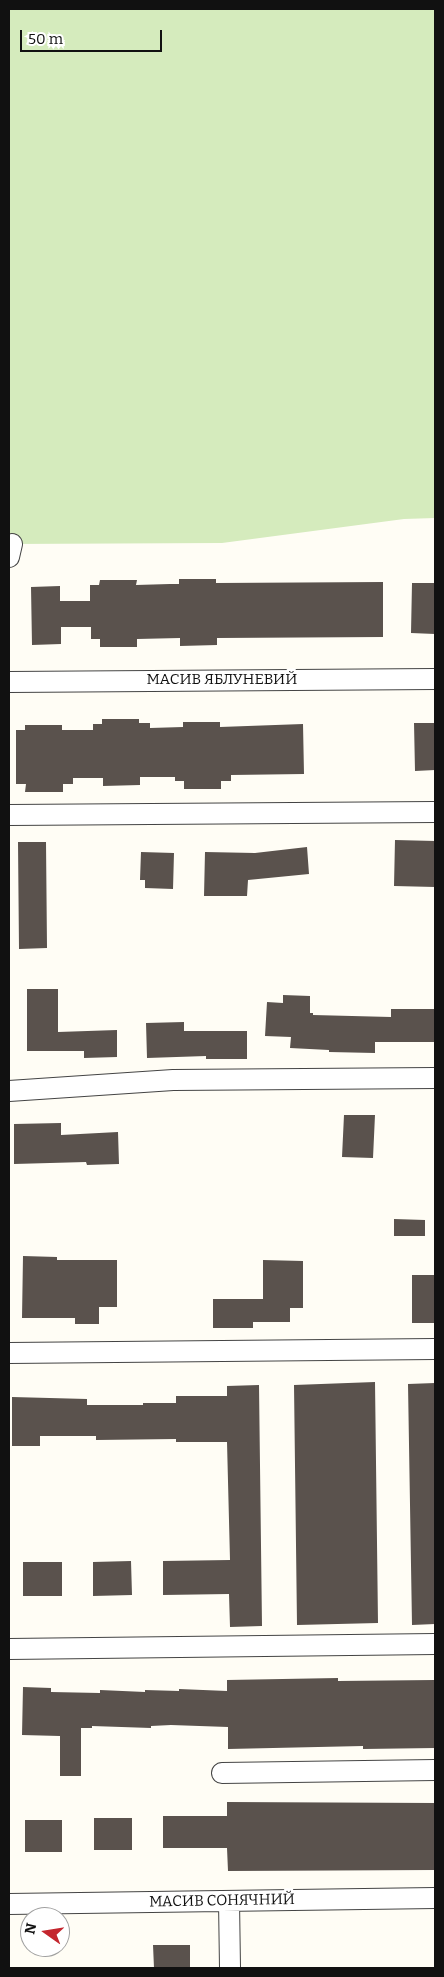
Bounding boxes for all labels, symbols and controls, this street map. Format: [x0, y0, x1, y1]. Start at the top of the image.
scale bar [22, 20, 165, 52]
text: 50 m [28, 30, 63, 48]
street label: МАСИВ ЯБЛУНЕВИЙ [147, 671, 297, 689]
street label: МАСИВ СОНЯЧНИЙ [149, 1891, 295, 1911]
north arrow [20, 1907, 70, 1957]
text: N [21, 1922, 40, 1936]

